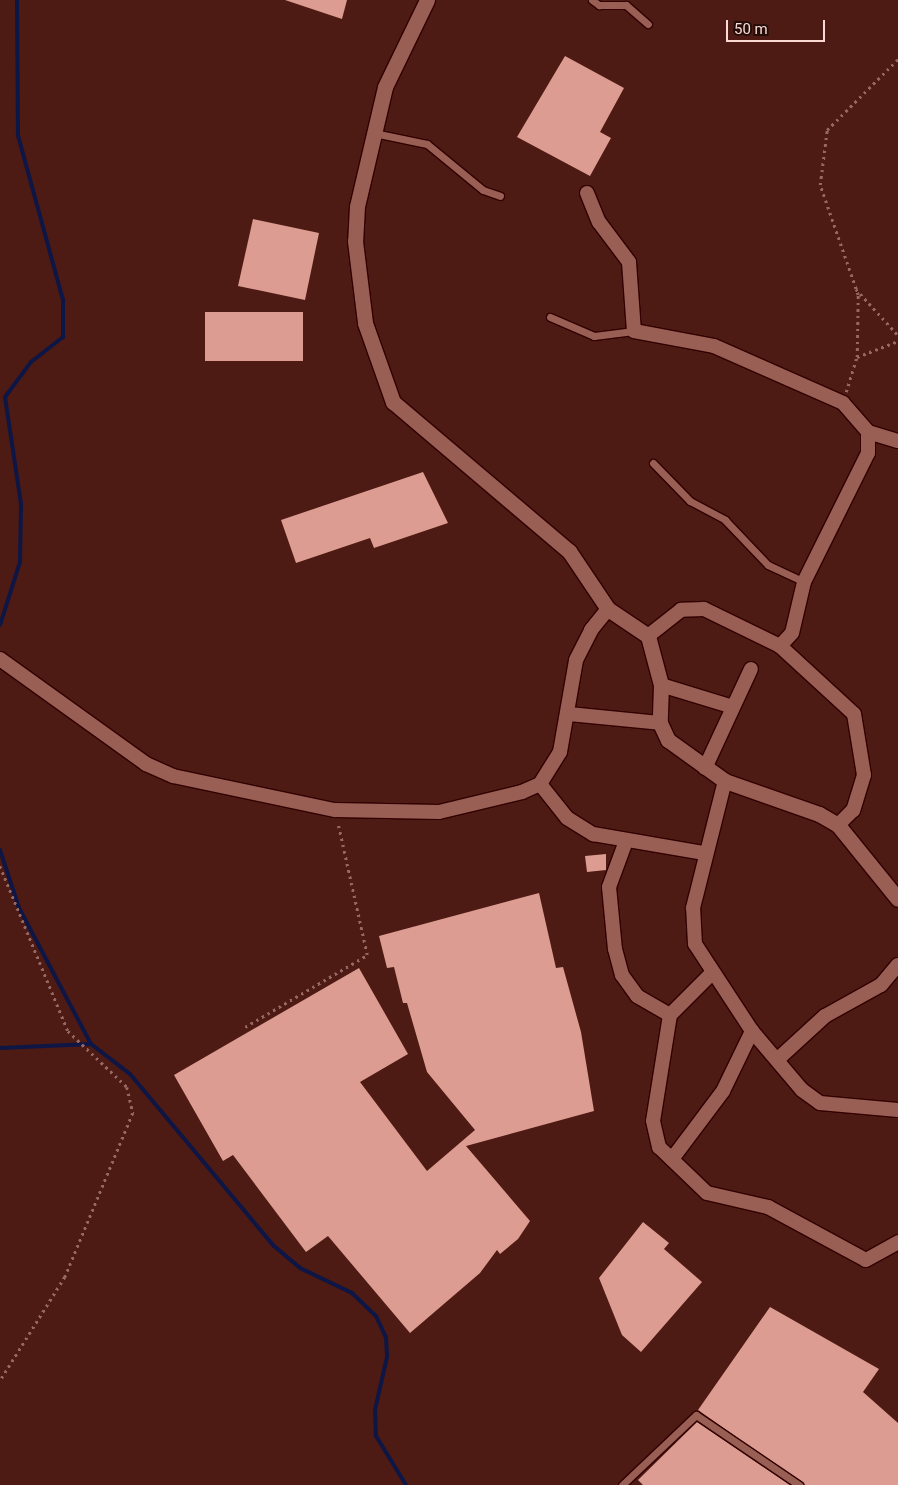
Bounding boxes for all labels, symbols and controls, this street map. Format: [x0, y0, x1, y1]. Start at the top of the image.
scale bar [728, 10, 827, 42]
text: 50 m [734, 20, 768, 38]

